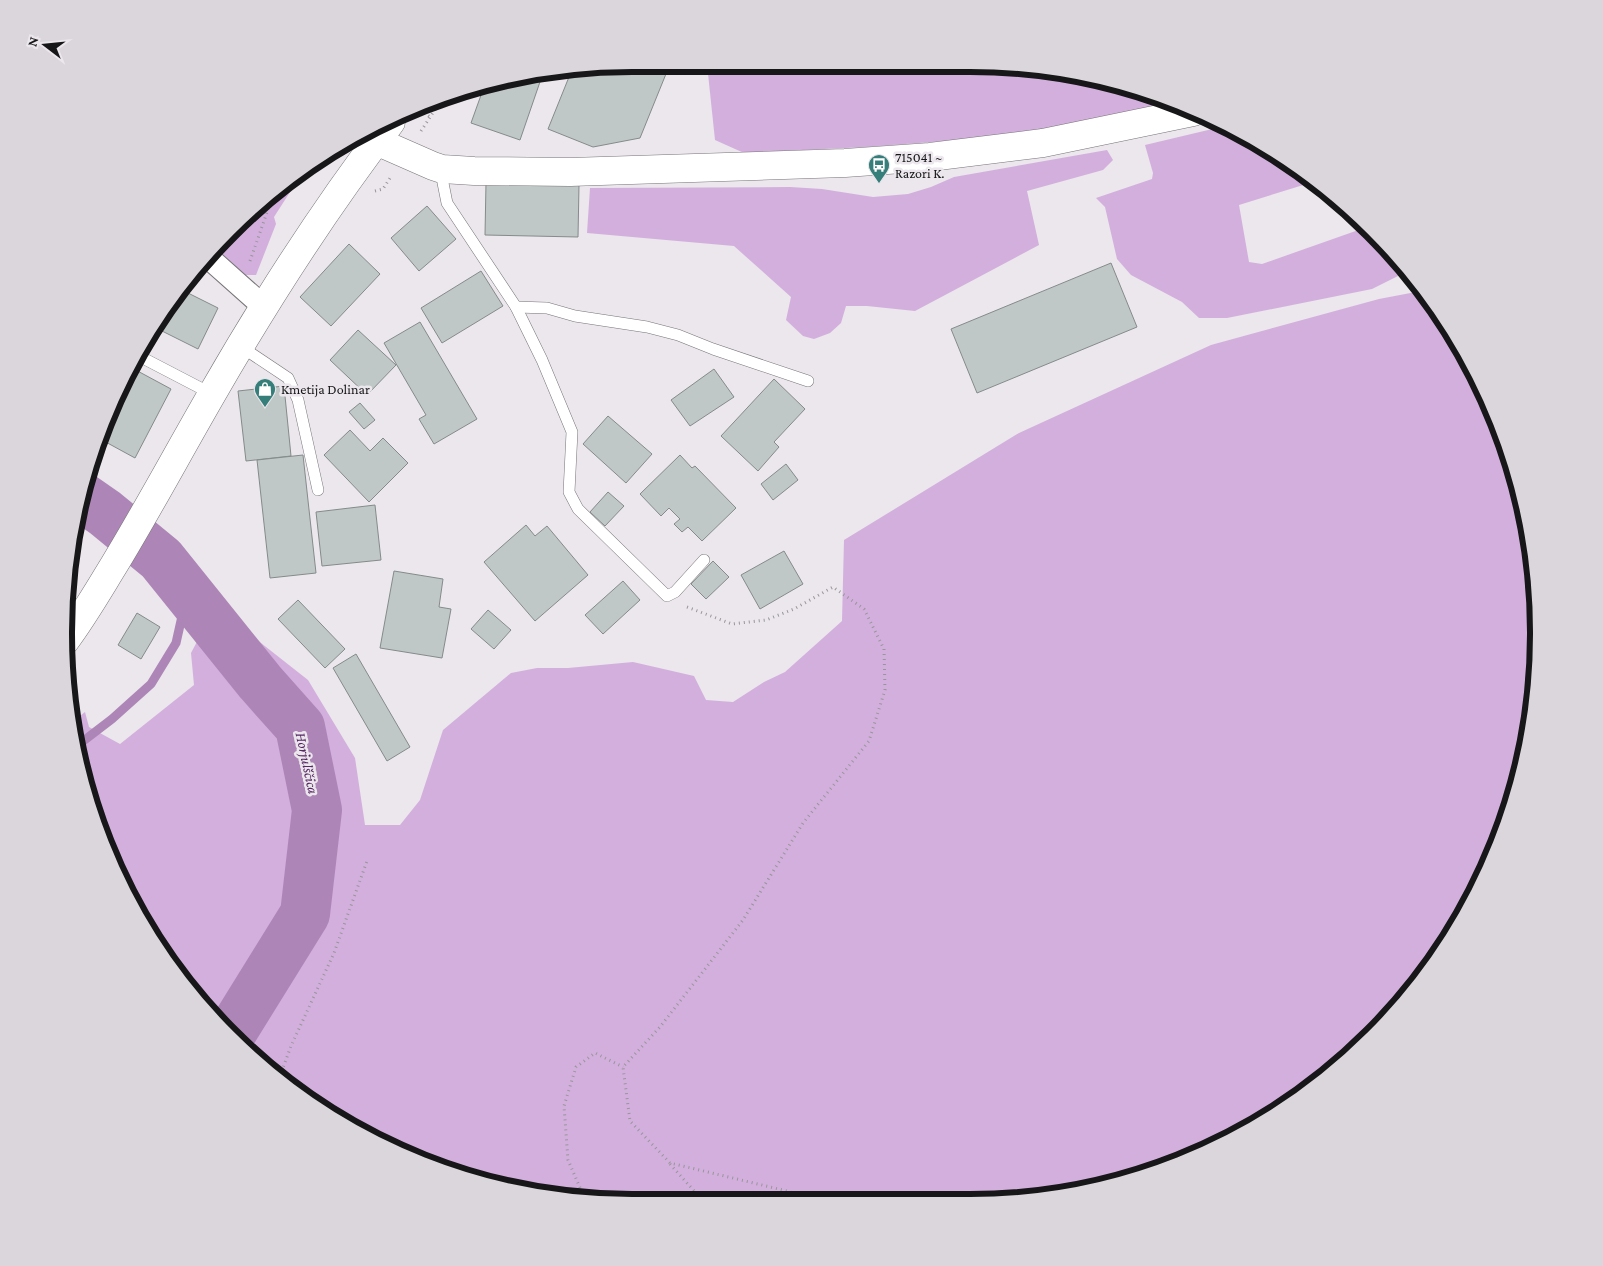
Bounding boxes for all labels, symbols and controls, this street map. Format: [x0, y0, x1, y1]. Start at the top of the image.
north arrow [20, 20, 70, 70]
text: N [23, 34, 42, 48]
place label: 715041 ~ Razori K. [895, 149, 945, 181]
bus stop icon: 715041 ~ Razori K. [867, 153, 891, 184]
shop icon: Kmetija Dolinar [253, 377, 277, 408]
place label: Kmetija Dolinar [281, 381, 370, 398]
water label: Horjulščica [292, 731, 321, 796]

